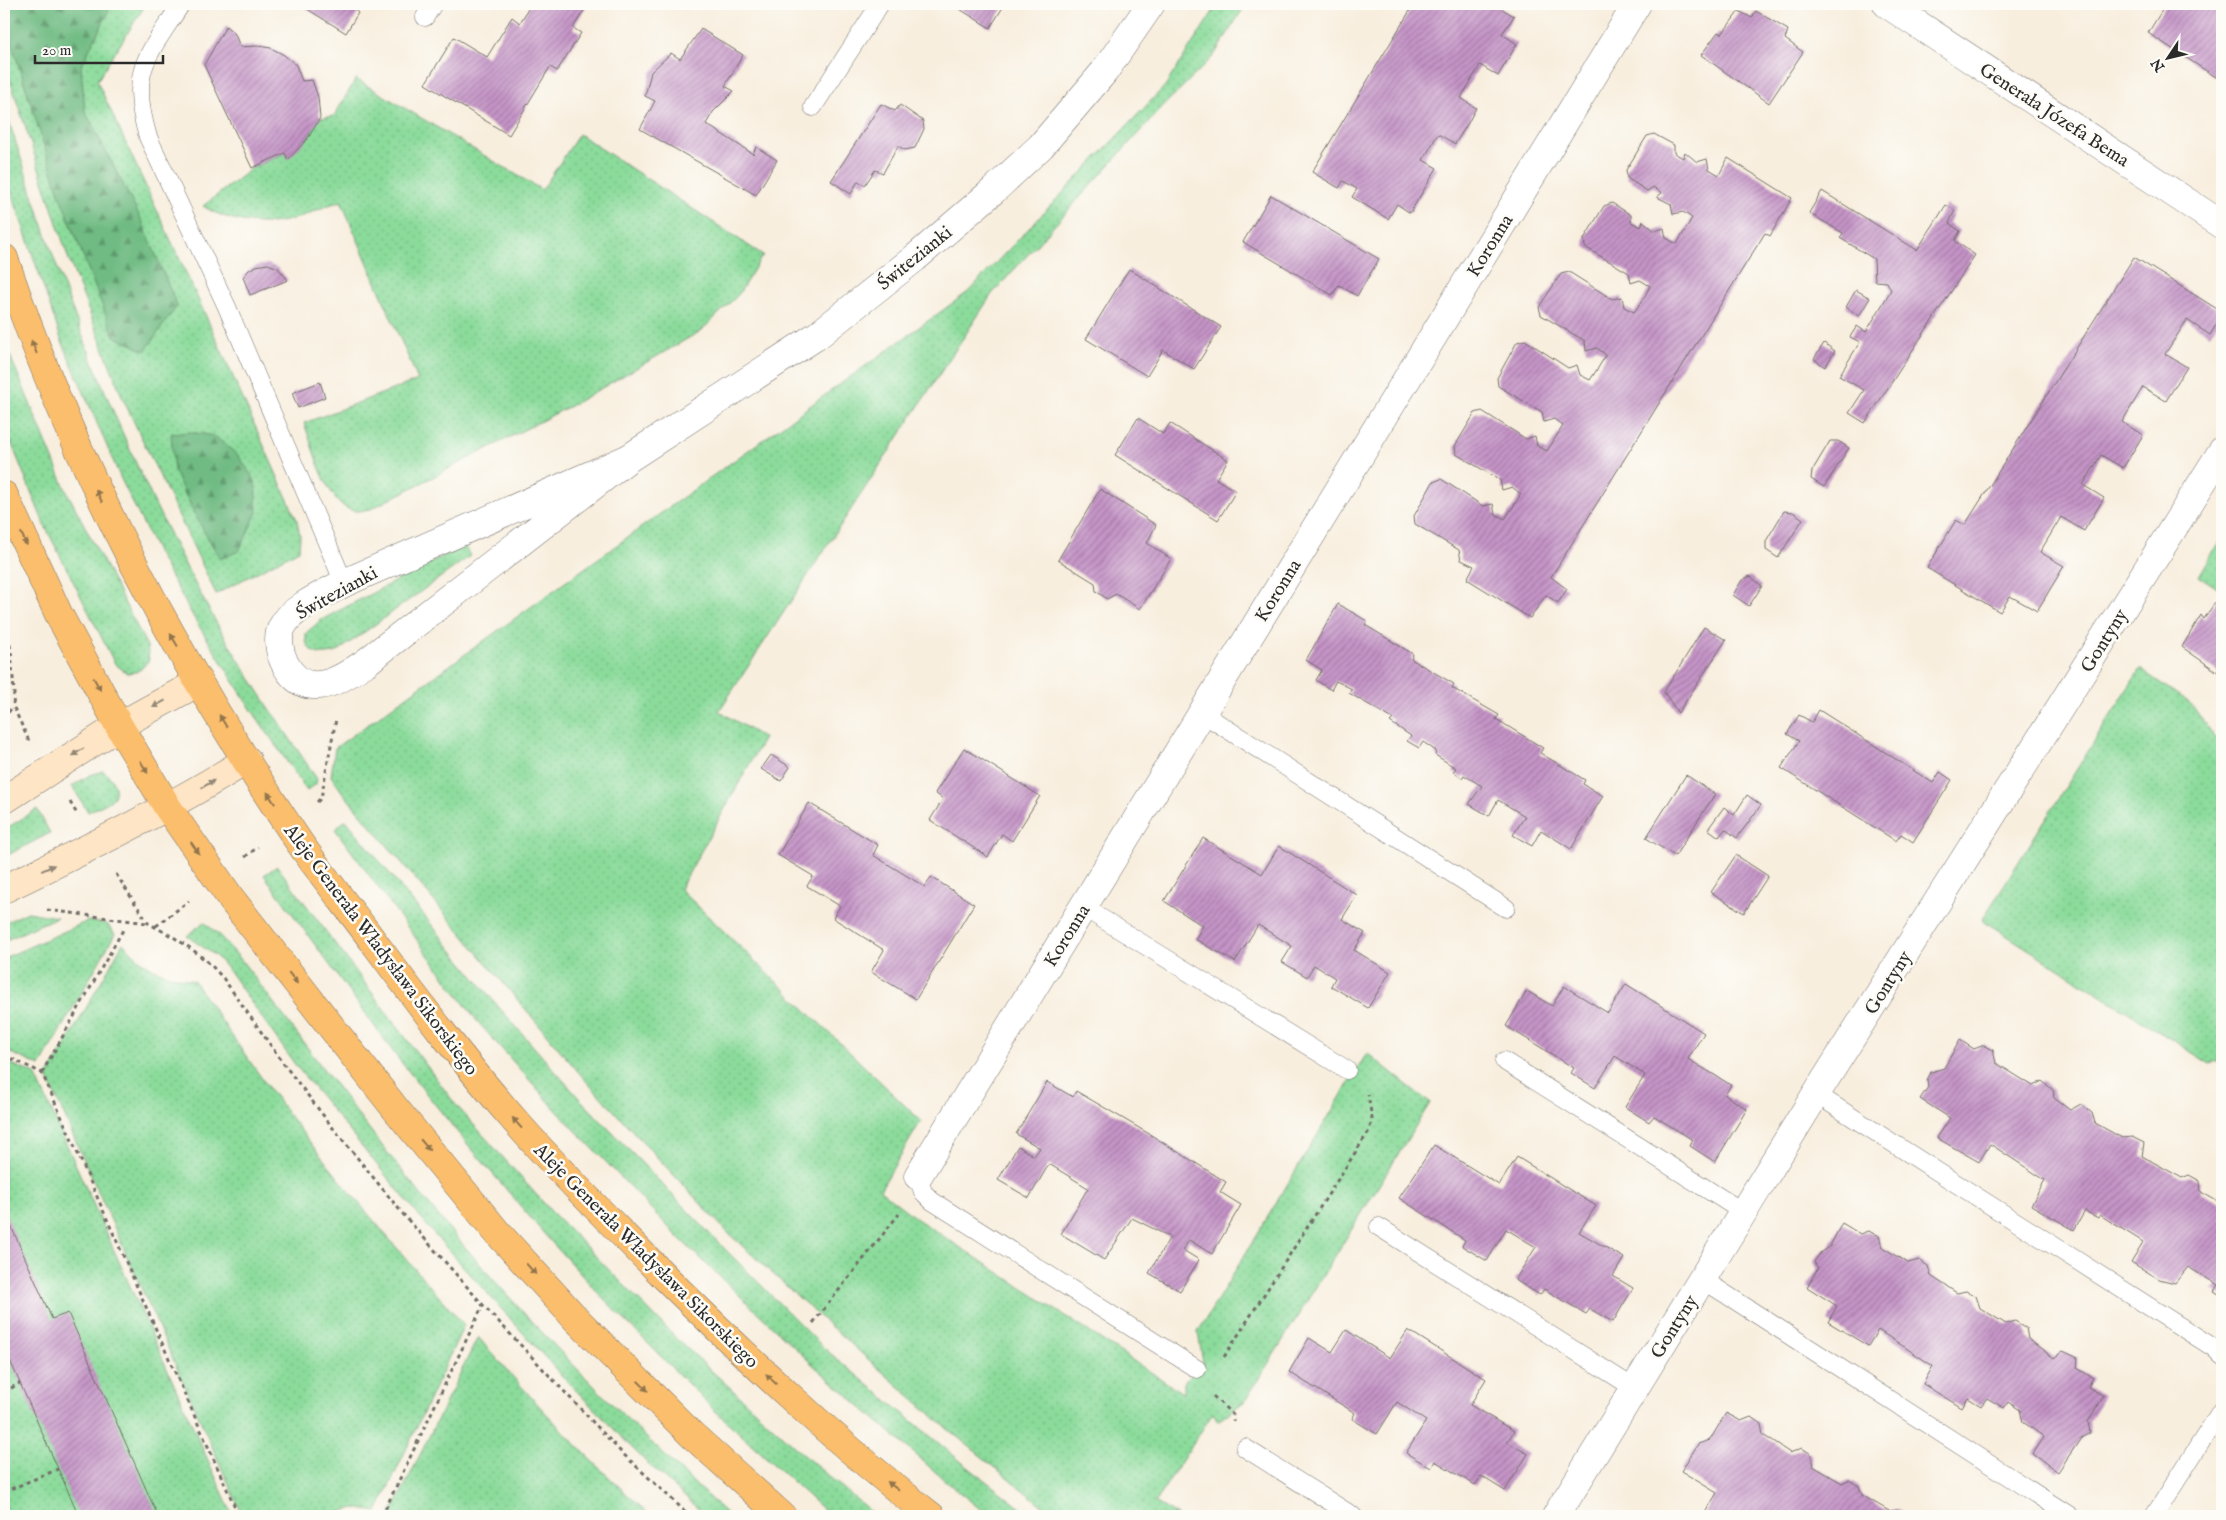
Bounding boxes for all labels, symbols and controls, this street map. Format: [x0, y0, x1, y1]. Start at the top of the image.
scale bar [35, 32, 162, 64]
north arrow [2144, 32, 2194, 82]
text: 20 m [42, 41, 72, 60]
text: N [2147, 55, 2170, 76]
street label: Generała Józefa Bema [1974, 58, 2134, 174]
street label: Koronna [1462, 210, 1520, 282]
street label: Świtezianki [872, 220, 958, 296]
one-way arrow [30, 340, 38, 354]
one-way arrow [95, 489, 103, 503]
one-way arrow [19, 532, 28, 547]
street label: Koronna [1250, 555, 1308, 627]
street label: Świtezianki [291, 561, 382, 626]
street label: Gontyny [2076, 604, 2134, 677]
one-way arrow [170, 634, 179, 647]
one-way arrow [93, 677, 101, 692]
one-way arrow [152, 699, 166, 708]
one-way arrow [218, 715, 227, 728]
one-way arrow [72, 747, 85, 757]
one-way arrow [139, 761, 148, 774]
one-way arrow [201, 780, 214, 789]
one-way arrow [267, 792, 276, 805]
street label: Aleje Generała Władysława Sikorskiego [277, 819, 483, 1081]
one-way arrow [190, 841, 200, 855]
one-way arrow [41, 864, 55, 872]
street label: Koronna [1039, 900, 1097, 972]
street label: Gontyny [1860, 946, 1918, 1019]
one-way arrow [288, 971, 299, 984]
one-way arrow [511, 1117, 522, 1130]
one-way arrow [420, 1138, 431, 1151]
street label: Aleje Generała Władysława Sikorskiego [527, 1138, 763, 1374]
one-way arrow [525, 1262, 537, 1274]
street label: Gontyny [1646, 1290, 1704, 1363]
one-way arrow [765, 1373, 777, 1385]
one-way arrow [637, 1380, 649, 1392]
one-way arrow [886, 1481, 899, 1492]

